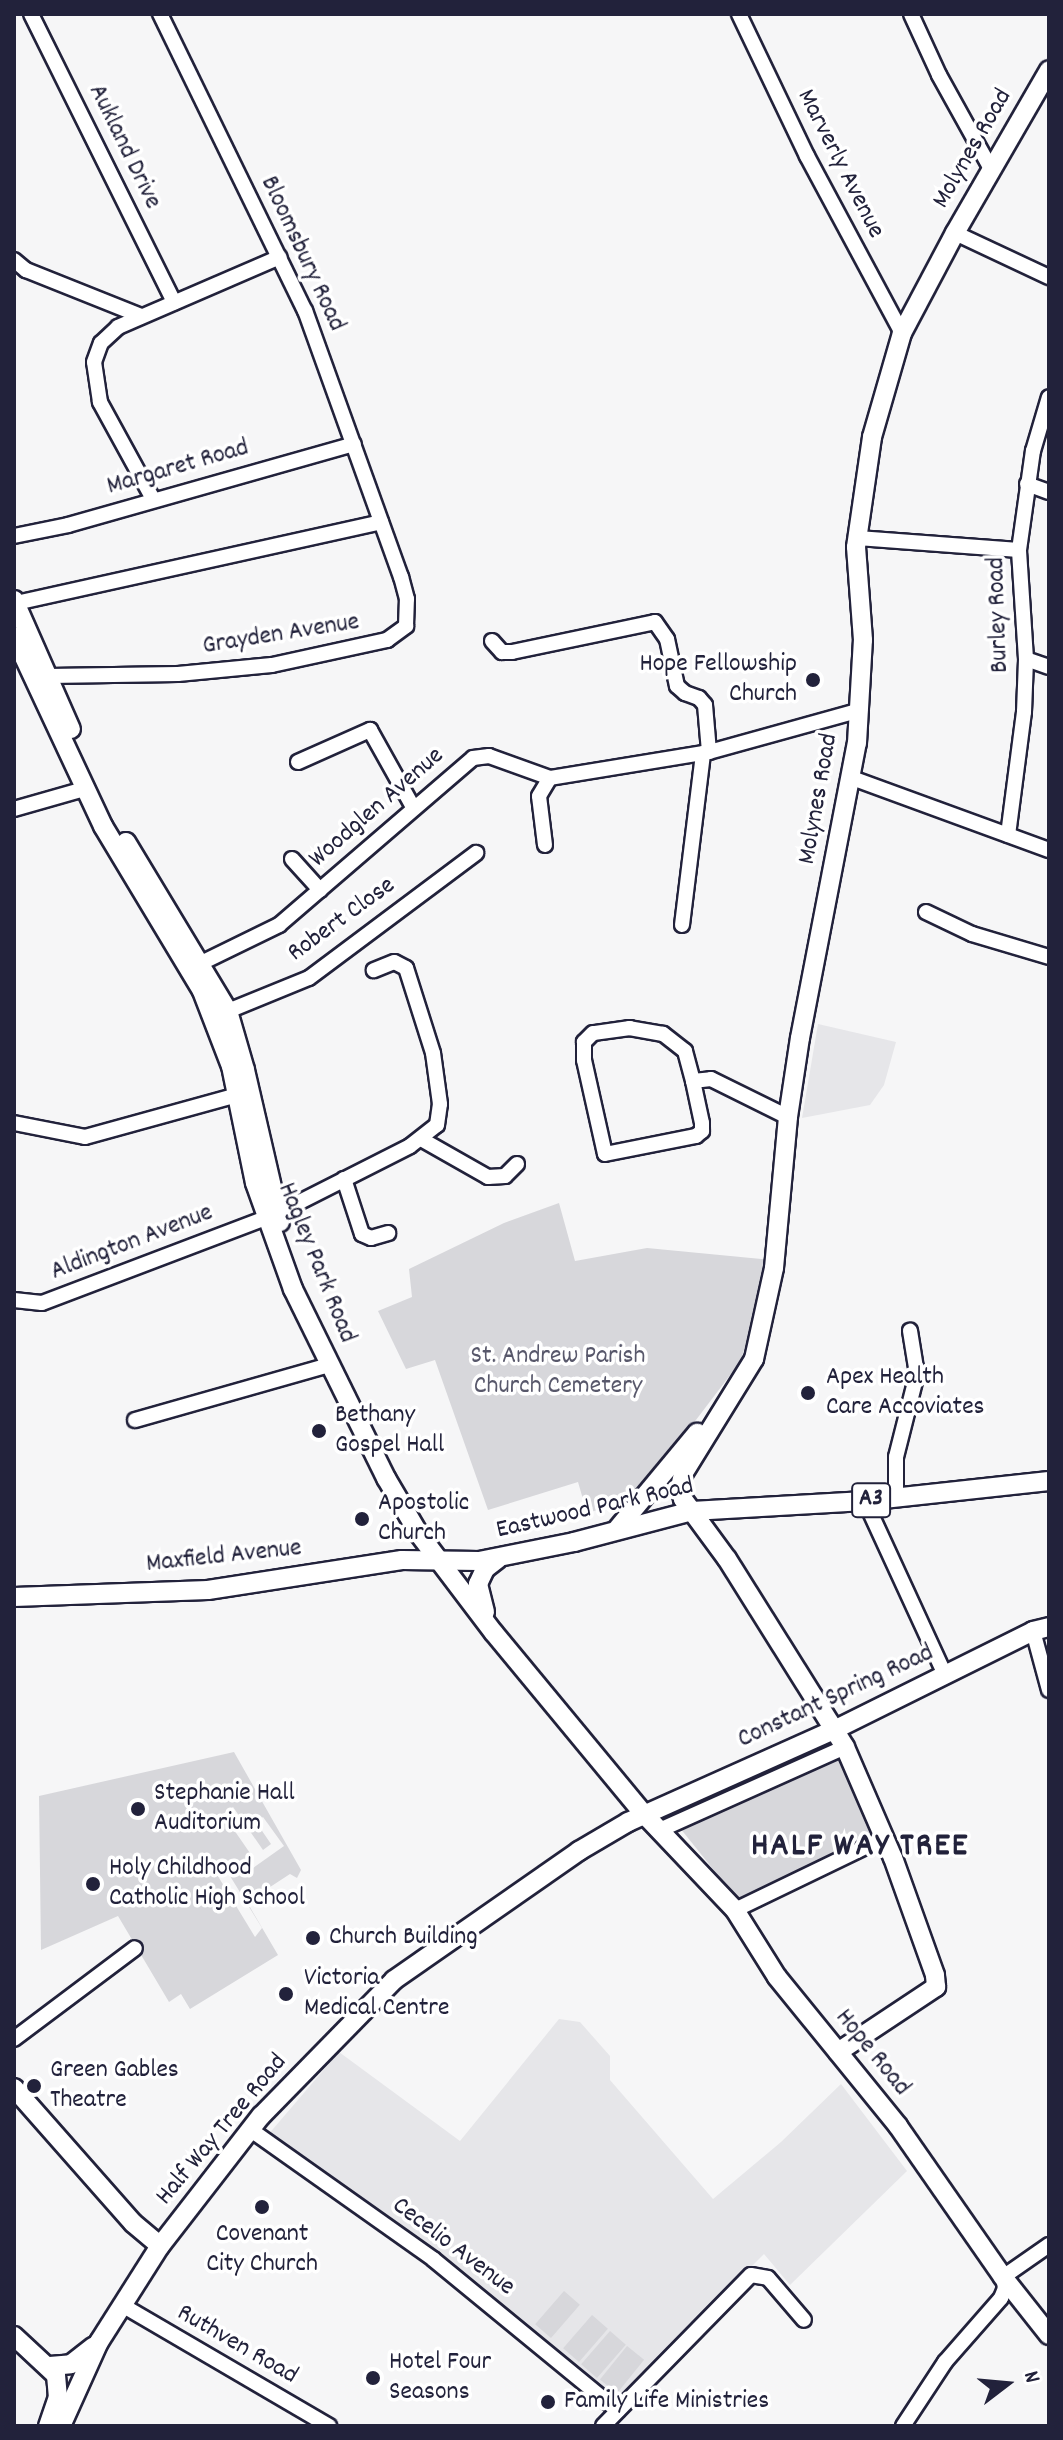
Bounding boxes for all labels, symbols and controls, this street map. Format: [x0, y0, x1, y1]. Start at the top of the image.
street label: Aukland Drive [80, 80, 168, 214]
street label: Marverly Avenue [789, 84, 891, 244]
street label: Molynes Road [926, 84, 1020, 214]
street label: Bloomsbury Road [252, 171, 352, 337]
street label: Margaret Road [104, 433, 252, 503]
street label: Burley Road [981, 557, 1017, 673]
street label: Grayden Avenue [200, 607, 362, 663]
place label: Hope Fellowship Church [639, 649, 797, 710]
marker: Hope Fellowship Church [804, 671, 822, 689]
street label: Molynes Road [792, 731, 846, 867]
street label: Woodglen Avenue [303, 741, 451, 875]
street label: Robert Close [282, 871, 402, 969]
street label: Hagley Park Road [270, 1178, 362, 1348]
street label: Aldington Avenue [47, 1198, 217, 1288]
park label: St. Andrew Parish Church Cemetery [471, 1341, 645, 1402]
place label: Apex Health Care Accoviates [826, 1362, 985, 1424]
marker: Apex Health Care Accoviates [797, 1382, 819, 1404]
place label: Bethany Gospel Hall [335, 1400, 444, 1462]
marker: Bethany Gospel Hall [310, 1422, 328, 1440]
street label: Eastwood Park Road [493, 1471, 697, 1547]
road number: A3 [851, 1480, 891, 1520]
place label: Apostolic Church [378, 1488, 469, 1550]
marker: Apostolic Church [353, 1510, 371, 1528]
street label: Maxfield Avenue [145, 1533, 303, 1581]
street label: Constant Spring Road [733, 1638, 939, 1756]
place label: Stephanie Hall Auditorium [154, 1778, 295, 1840]
marker: Stephanie Hall Auditorium [129, 1800, 147, 1818]
district label: HALF WAY TREE [751, 1828, 969, 1868]
place label: Holy Childhood Catholic High School [109, 1853, 305, 1914]
marker: Holy Childhood Catholic High School [84, 1875, 102, 1893]
place label: Church Building [329, 1922, 478, 1954]
marker: Church Building [304, 1929, 322, 1947]
place label: Victoria Medical Centre [304, 1963, 449, 2024]
marker: Victoria Medical Centre [275, 1983, 297, 2005]
street label: Hope Road [828, 2003, 916, 2103]
street label: Half Way Tree Road [150, 2048, 294, 2212]
place label: Green Gables Theatre [50, 2055, 179, 2116]
marker: Green Gables Theatre [25, 2077, 43, 2095]
street label: Cecelio Avenue [385, 2191, 521, 2303]
marker: Covenant City Church [253, 2198, 271, 2216]
place label: Covenant City Church [206, 2219, 318, 2280]
street label: Ruthven Road [171, 2298, 303, 2392]
north arrow [967, 2344, 1047, 2424]
place label: Hotel Four Seasons [389, 2347, 491, 2408]
text: N [1014, 2368, 1047, 2387]
marker: Hotel Four Seasons [364, 2369, 382, 2387]
place label: Family Life Ministries [564, 2386, 769, 2418]
marker: Family Life Ministries [539, 2393, 557, 2411]

